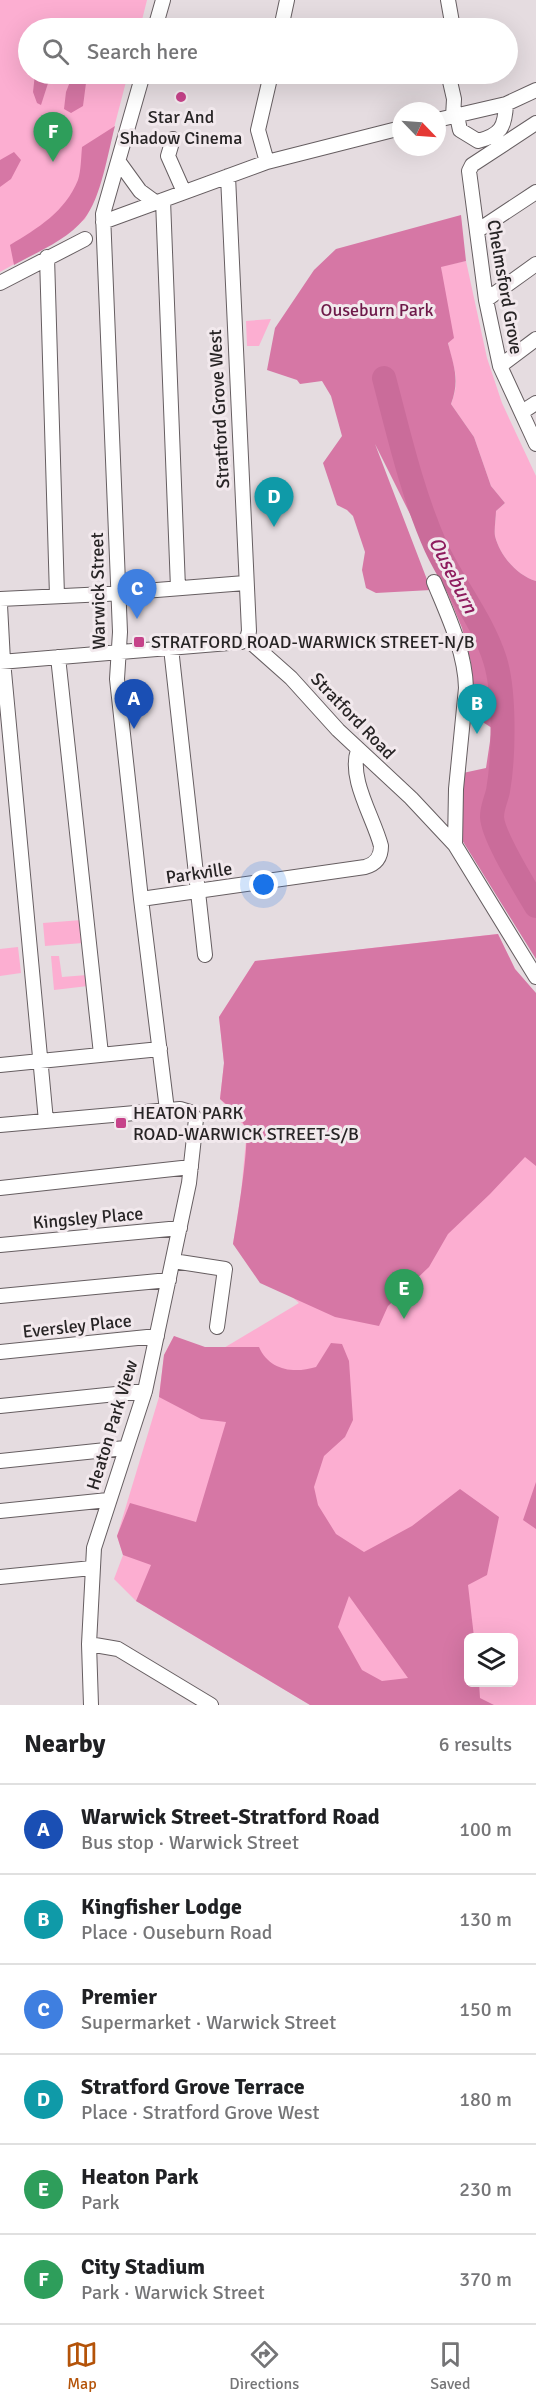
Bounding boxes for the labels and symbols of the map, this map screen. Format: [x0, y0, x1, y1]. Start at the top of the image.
marker: Star And Shadow Cinema [174, 90, 188, 104]
north arrow [392, 102, 446, 156]
place label: Star And Shadow Cinema [120, 106, 242, 149]
pin: F [34, 112, 72, 162]
street label: Chelmsford Grove [482, 218, 528, 356]
park label: Ouseburn Park [321, 299, 433, 321]
street label: Stratford Grove West [204, 329, 234, 489]
pin: D [254, 478, 294, 527]
street label: Warwick Street [86, 532, 110, 650]
water label: Ouseburn [423, 533, 483, 618]
pin: C [118, 570, 156, 619]
place label: STRATFORD ROAD-WARWICK STREET-N/B [151, 631, 475, 653]
marker: STRATFORD ROAD-WARWICK STREET-N/B [132, 635, 146, 649]
street label: Stratford Road [306, 668, 400, 764]
pin: A [114, 680, 154, 729]
pin: B [458, 684, 496, 734]
street label: Parkville [164, 857, 234, 889]
your location [249, 870, 278, 899]
place label: HEATON PARK ROAD-WARWICK STREET-S/B [133, 1102, 359, 1145]
marker: HEATON PARK ROAD-WARWICK STREET-S/B [114, 1116, 128, 1130]
street label: Kingsley Place [32, 1202, 144, 1234]
pin: E [384, 1270, 424, 1319]
street label: Eversley Place [21, 1309, 133, 1343]
street label: Heaton Park View [82, 1357, 142, 1493]

